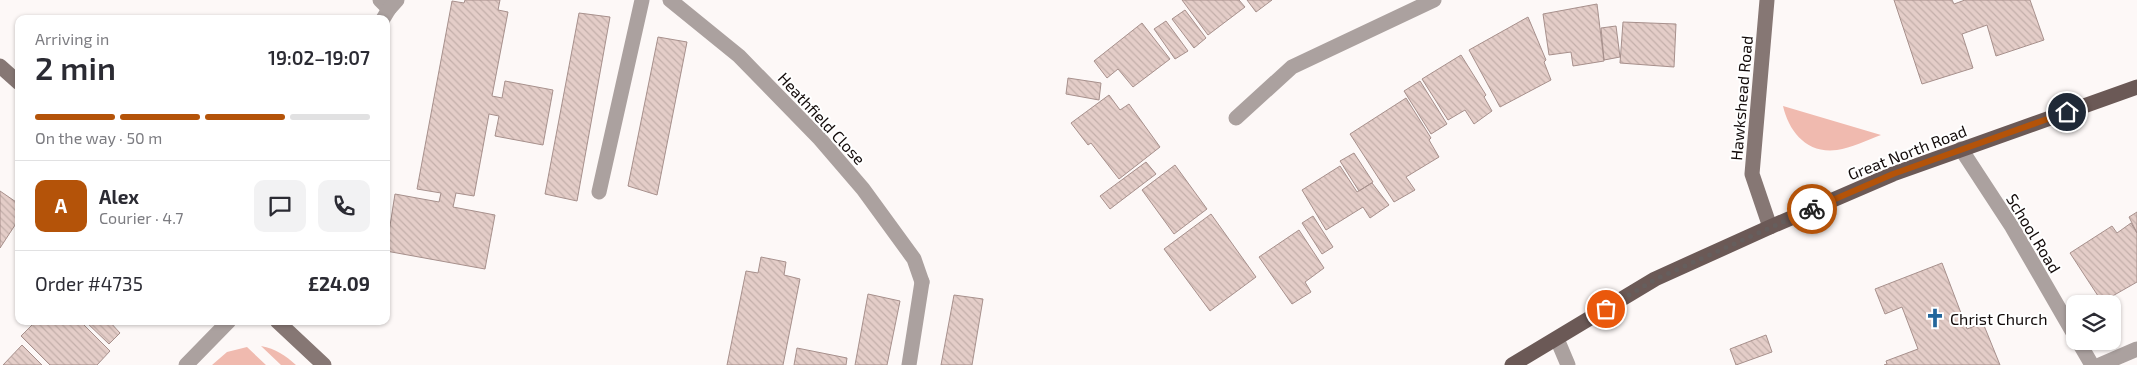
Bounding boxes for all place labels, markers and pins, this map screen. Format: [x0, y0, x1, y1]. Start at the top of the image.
pin [2046, 91, 2088, 133]
pin [1585, 288, 1627, 330]
church icon: Christ Church [1924, 307, 1946, 329]
place label: Christ Church [1950, 309, 2047, 328]

